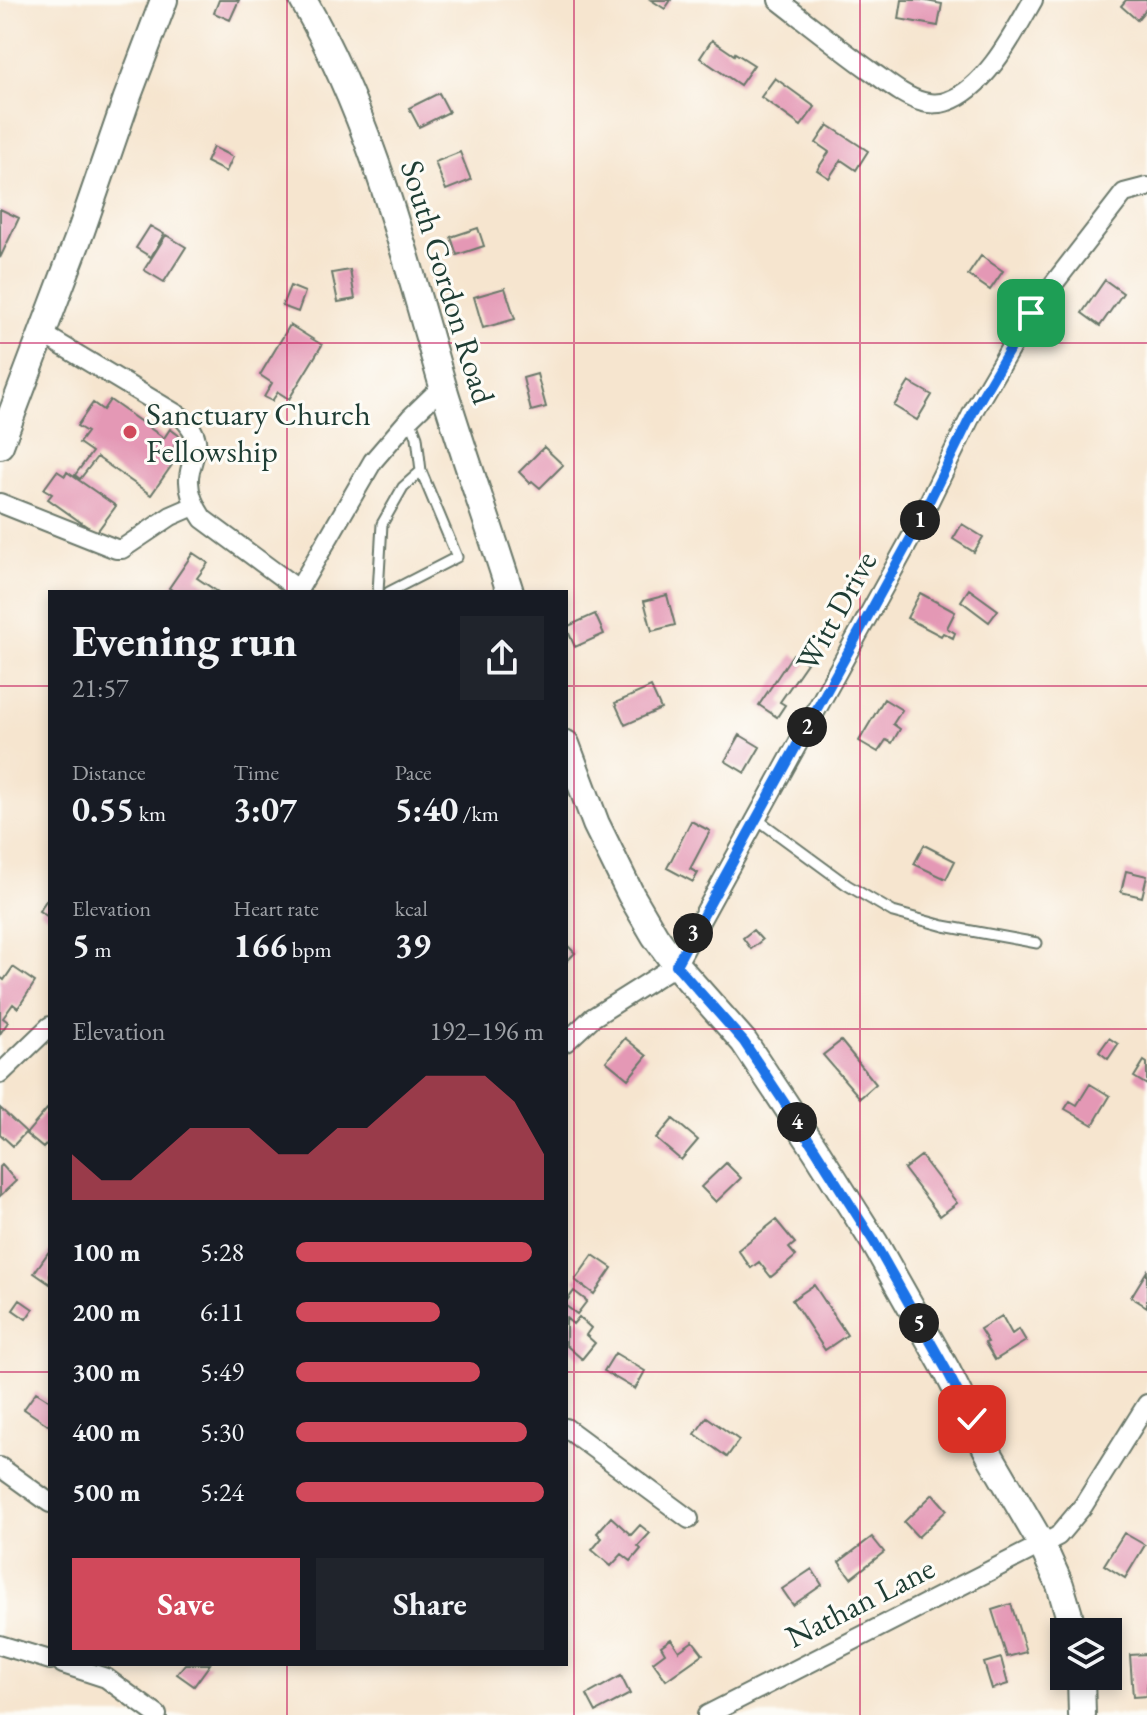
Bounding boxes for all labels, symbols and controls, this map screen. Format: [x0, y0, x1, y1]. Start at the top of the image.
street label: South Gordon Road [391, 155, 505, 410]
pin [997, 279, 1065, 347]
icon: arrive [1009, 291, 1053, 335]
place label: Sanctuary Church Fellowship [146, 393, 371, 472]
marker: Sanctuary Church Fellowship [121, 423, 139, 441]
pin: 1 [900, 500, 940, 540]
text: 1 [914, 505, 926, 534]
street label: Witt Drive [786, 543, 886, 679]
text: Evening run [72, 612, 297, 669]
button: share [460, 616, 544, 700]
text: 21:57 [72, 671, 128, 705]
pin: 2 [787, 707, 827, 747]
text: 2 [801, 712, 813, 741]
text: Distance [72, 758, 145, 787]
text: Time [233, 758, 279, 787]
text: Pace [395, 758, 432, 787]
text: 0.55 [72, 787, 134, 831]
text: 3:07 [233, 787, 297, 831]
text: 5:40 [395, 787, 458, 831]
text: km [134, 799, 166, 828]
text: /km [458, 799, 499, 828]
text: Elevation [72, 894, 151, 923]
text: Heart rate [233, 894, 319, 923]
text: kcal [395, 894, 428, 923]
pin: 3 [673, 913, 713, 953]
text: 3 [687, 918, 699, 947]
text: 5 [72, 923, 90, 967]
text: 166 [233, 923, 287, 967]
text: 39 [395, 923, 431, 967]
text: m [90, 935, 112, 964]
text: bpm [287, 935, 332, 964]
text: Elevation [72, 1014, 166, 1048]
text: 192–196 m [429, 1014, 544, 1048]
pin: 4 [777, 1102, 817, 1142]
text: 4 [791, 1107, 803, 1136]
text: 100 m [72, 1235, 140, 1269]
text: 5:28 [200, 1235, 244, 1269]
text: 200 m [72, 1295, 140, 1329]
text: 6:11 [200, 1295, 244, 1329]
pin: 5 [899, 1303, 939, 1343]
text: 5 [913, 1308, 925, 1337]
text: 300 m [72, 1355, 140, 1389]
text: 5:49 [200, 1355, 244, 1389]
pin [938, 1385, 1006, 1453]
icon: check [950, 1397, 994, 1441]
text: 400 m [72, 1415, 140, 1449]
text: 5:30 [200, 1415, 244, 1449]
text: 500 m [72, 1475, 140, 1509]
text: 5:24 [200, 1475, 244, 1509]
street label: Nathan Lane [778, 1547, 942, 1657]
button: Save [72, 1558, 300, 1650]
button: Share [316, 1558, 544, 1650]
map controls [1050, 1618, 1122, 1690]
button: layers [1050, 1618, 1122, 1690]

